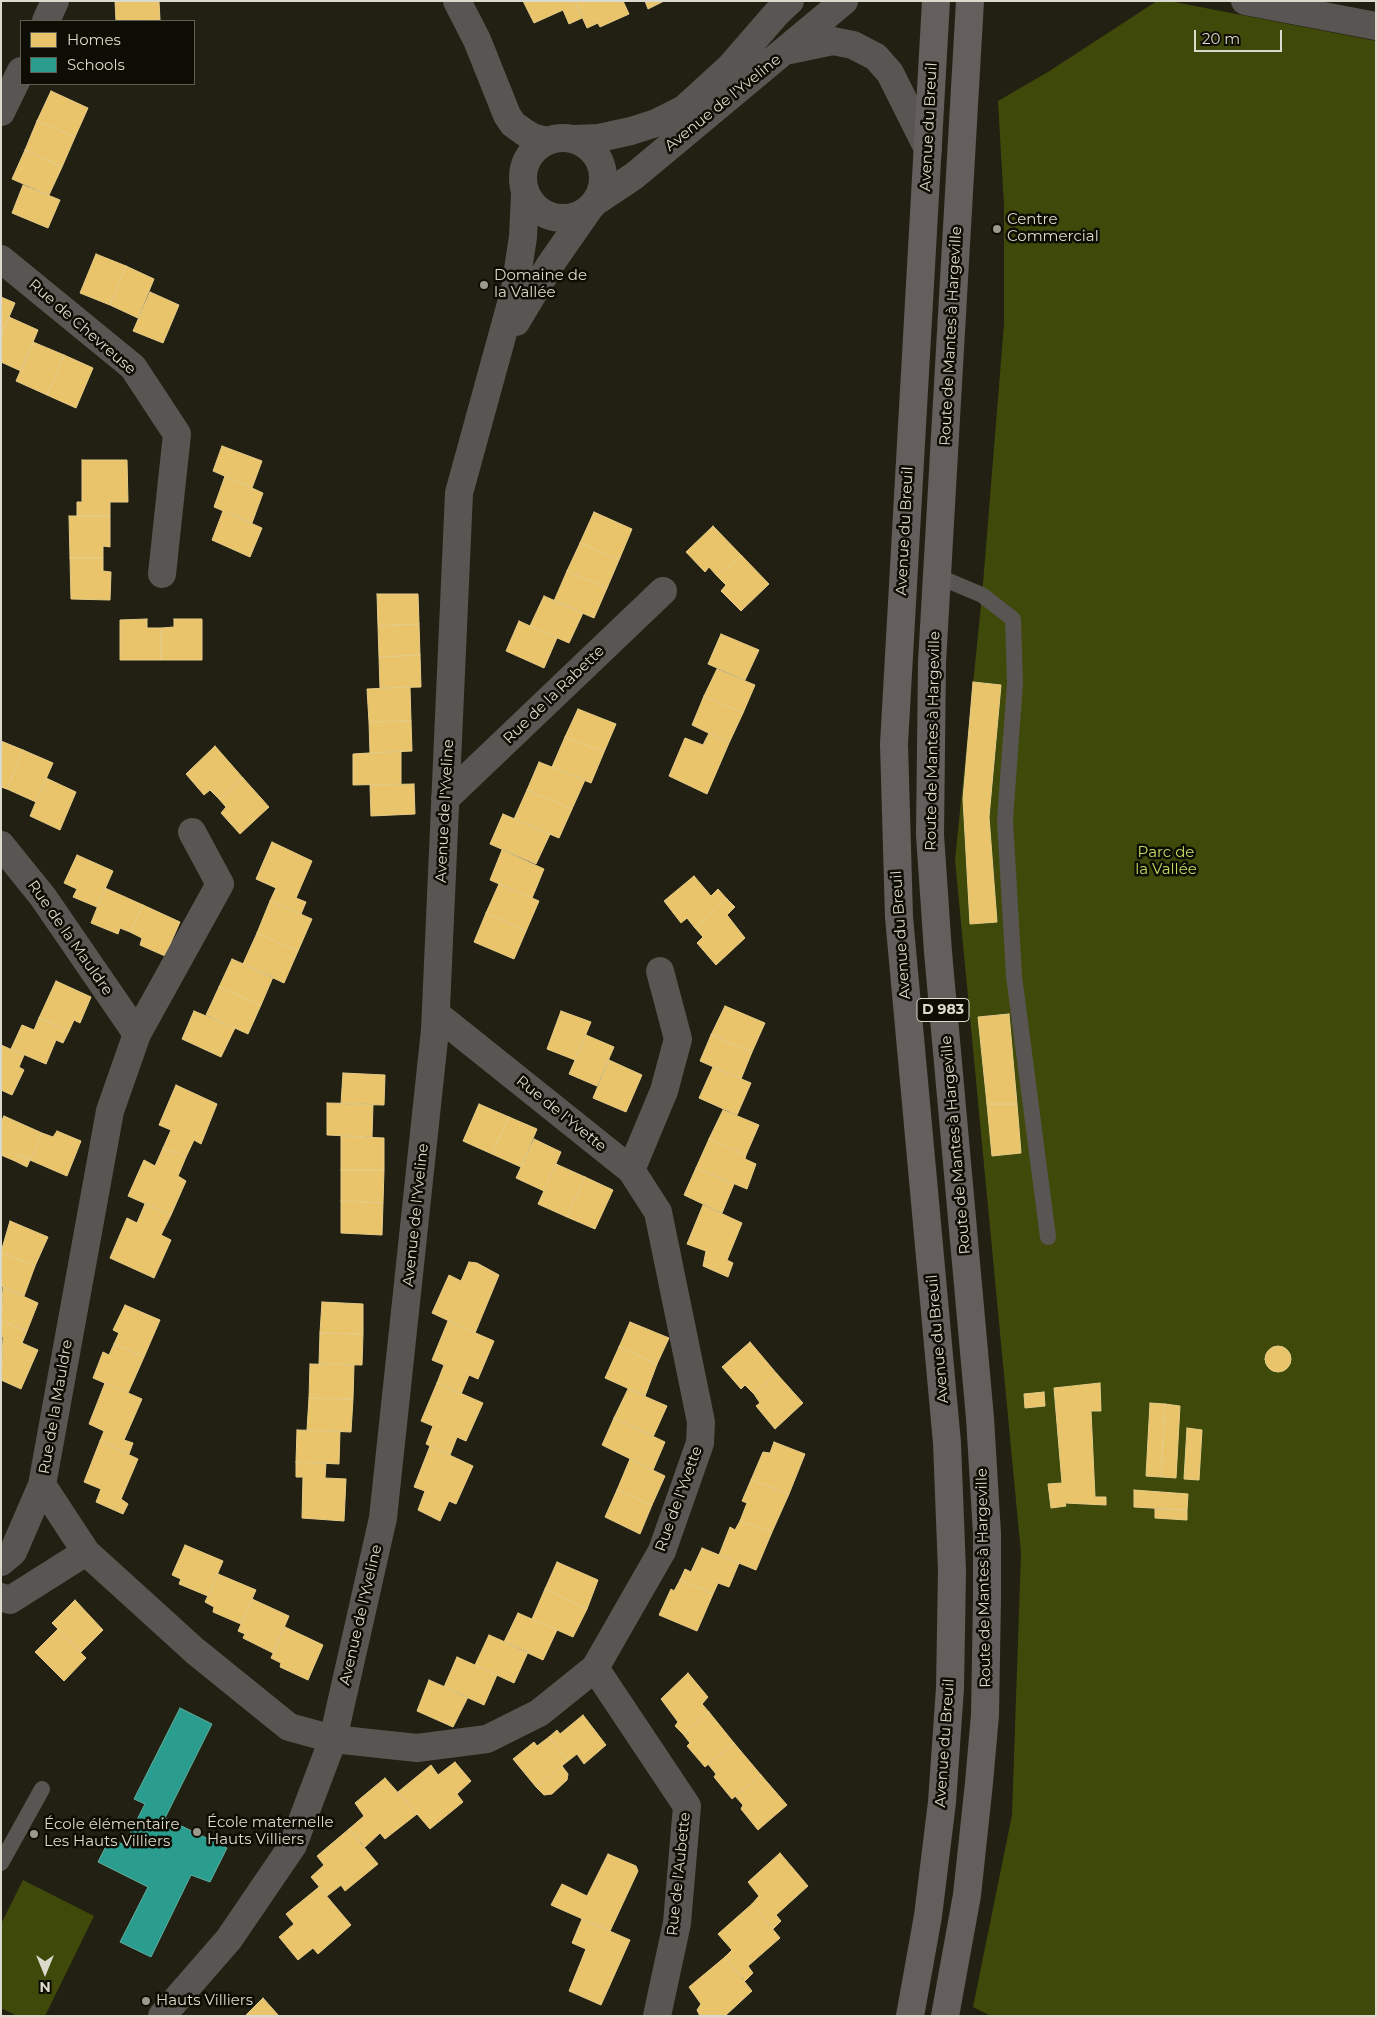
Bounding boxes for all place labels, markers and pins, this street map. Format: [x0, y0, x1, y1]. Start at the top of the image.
place label: Centre Commercial [1007, 211, 1099, 246]
marker: Centre Commercial [991, 223, 1003, 235]
place label: Domaine de la Vallée [494, 267, 587, 302]
marker: Domaine de la Vallée [478, 279, 490, 291]
place label: École maternelle Hauts Villiers [207, 1814, 334, 1849]
place label: École élémentaire Les Hauts Villiers [44, 1816, 179, 1851]
marker: École maternelle Hauts Villiers [191, 1826, 203, 1838]
marker: École élémentaire Les Hauts Villiers [28, 1828, 40, 1840]
place label: Hauts Villiers [156, 1992, 253, 2010]
marker: Hauts Villiers [140, 1995, 152, 2007]

